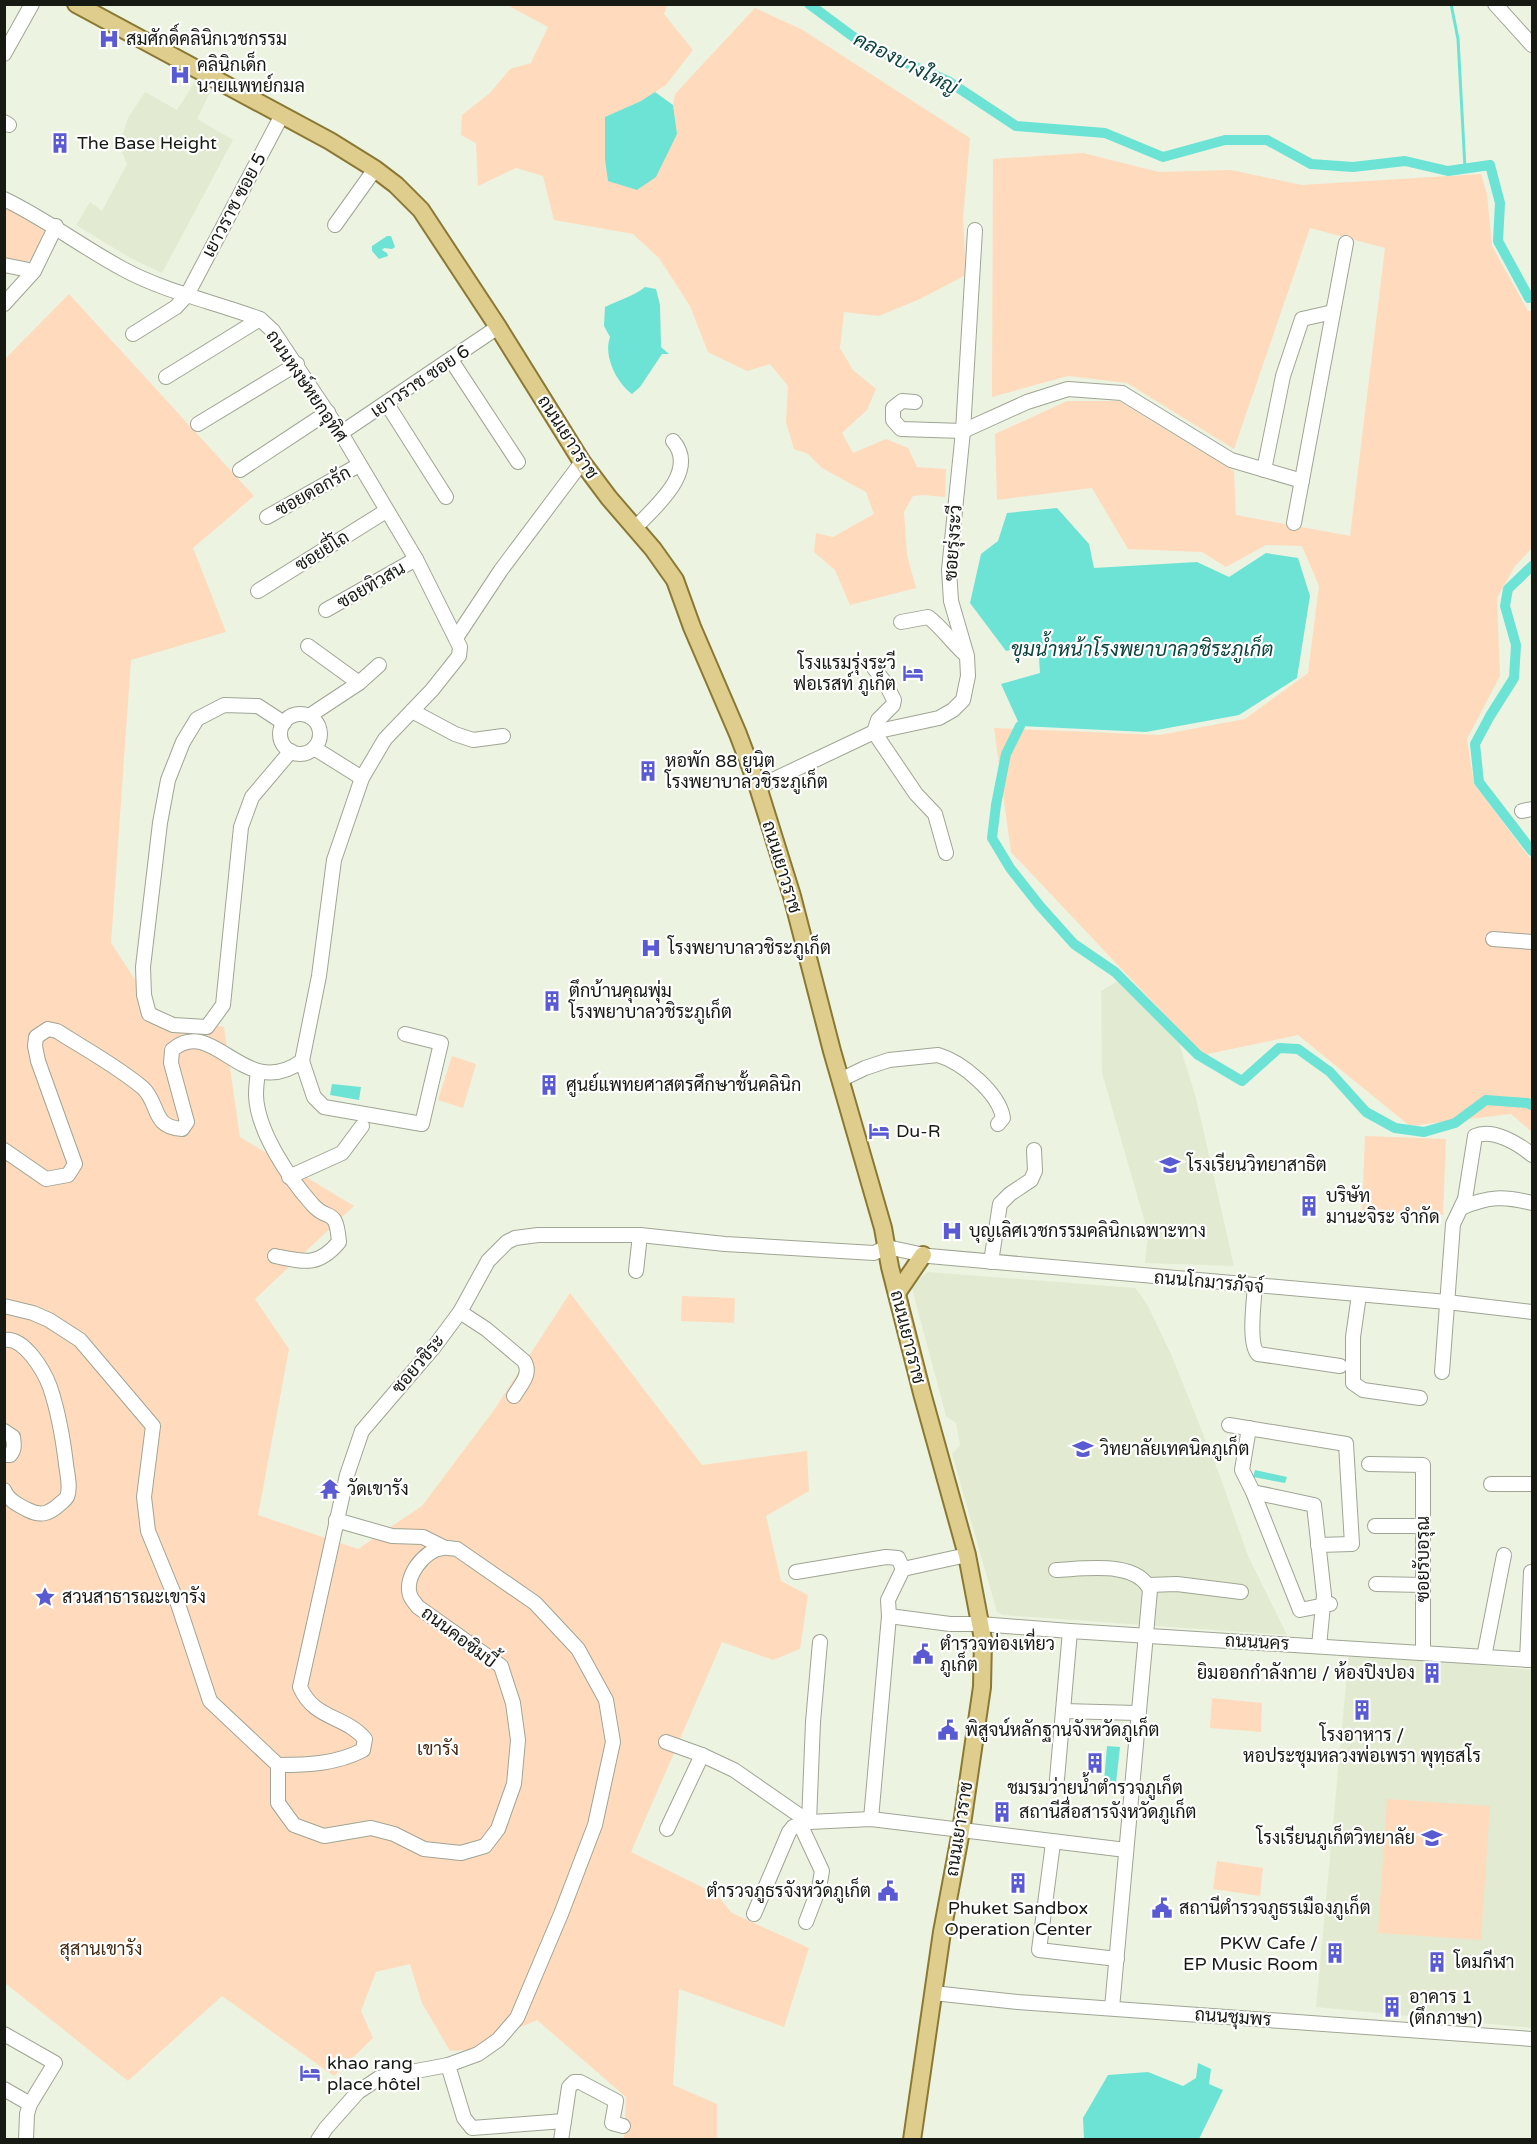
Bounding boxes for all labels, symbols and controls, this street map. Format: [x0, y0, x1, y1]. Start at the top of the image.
place label: สมศักดิ์คลินิกเวชกรรม [126, 23, 287, 50]
water label: คลองบางใหญ่ [850, 26, 963, 101]
hospital icon: สมศักดิ์คลินิกเวชกรรม [97, 27, 121, 51]
place label: คลินิกเด็ก นายแพทย์กมล [197, 51, 305, 97]
hospital icon: คลินิกเด็ก นายแพทย์กมล [168, 63, 192, 87]
building icon: The Base Height [48, 131, 72, 155]
place label: The Base Height [77, 132, 217, 154]
street label: เยาวราช ซอย 5 [197, 149, 271, 261]
street label: ถนนหงษ์หยกอุทิศ [261, 325, 354, 447]
street label: เยาวราช ซอย 6 [366, 340, 474, 422]
street label: ถนนเยาวราช [533, 391, 603, 483]
street label: ซอยดอกรัก [272, 461, 354, 521]
street label: ซอยรุ่งระวี [937, 504, 968, 582]
street label: ซอยยี่โถ [288, 522, 353, 576]
street label: ซอยทิวสน [333, 557, 409, 613]
water label: ขุมน้ำหน้าโรงพยาบาลวชิระภูเก็ต [1011, 631, 1273, 664]
place label: โรงแรมรุ่งระวี ฟอเรสท์ ภูเก็ต [793, 650, 896, 697]
hotel icon: โรงแรมรุ่งระวี ฟอเรสท์ ภูเก็ต [901, 661, 925, 685]
place label: หอพัก 88 ยูนิต โรงพยาบาลวชิระภูเก็ต [664, 750, 828, 795]
building icon: หอพัก 88 ยูนิต โรงพยาบาลวชิระภูเก็ต [636, 759, 660, 783]
street label: ถนนเยาวราช [758, 818, 807, 916]
place label: โรงพยาบาลวชิระภูเก็ต [667, 934, 831, 961]
hospital icon: โรงพยาบาลวชิระภูเก็ต [639, 936, 663, 960]
place label: ตึกบ้านคุณพุ่ม โรงพยาบาลวชิระภูเก็ต [568, 979, 732, 1025]
building icon: ตึกบ้านคุณพุ่ม โรงพยาบาลวชิระภูเก็ต [540, 989, 564, 1013]
place label: ศูนย์แพทยศาสตรศึกษาชั้นคลินิก [566, 1070, 801, 1098]
building icon: ศูนย์แพทยศาสตรศึกษาชั้นคลินิก [537, 1073, 561, 1097]
hotel icon: Du-R [867, 1119, 891, 1143]
place label: Du-R [896, 1120, 941, 1142]
place label: โรงเรียนวิทยาสาธิต [1186, 1152, 1327, 1176]
school or university icon: โรงเรียนวิทยาสาธิต [1158, 1153, 1182, 1177]
place label: บริษัท มานะจิระ จำกัด [1326, 1185, 1440, 1228]
building icon: บริษัท มานะจิระ จำกัด [1297, 1194, 1321, 1218]
hospital icon: บุญเลิศเวชกรรมคลินิกเฉพาะทาง [940, 1219, 964, 1243]
place label: บุญเลิศเวชกรรมคลินิกเฉพาะทาง [969, 1220, 1206, 1243]
street label: ถนนโกมารภัจจ์ [1153, 1264, 1265, 1298]
street label: ถนนเยาวราช [886, 1288, 930, 1386]
street label: ซอยวชิระ [387, 1330, 449, 1398]
place label: วิทยาลัยเทคนิคภูเก็ต [1099, 1435, 1249, 1462]
school or university icon: วิทยาลัยเทคนิคภูเก็ต [1071, 1437, 1095, 1461]
temple icon: วัดเขารัง [318, 1477, 342, 1501]
place label: วัดเขารัง [347, 1478, 409, 1500]
street label: ซอยรับอรุณ [1412, 1516, 1435, 1602]
place icon: สวนสาธารณะเขารัง [33, 1585, 57, 1609]
place label: สวนสาธารณะเขารัง [62, 1586, 206, 1608]
street label: ถนนคอซิมบี้ [417, 1598, 505, 1673]
place label: ตำรวจท่องเที่ยว ภูเก็ต [940, 1628, 1055, 1678]
street label: ถนนนคร [1224, 1629, 1290, 1655]
public building icon: ตำรวจท่องเที่ยว ภูเก็ต [911, 1642, 935, 1666]
place label: ยิมออกกำลังกาย / ห้องปิงปอง [1197, 1661, 1415, 1684]
building icon: ยิมออกกำลังกาย / ห้องปิงปอง [1420, 1661, 1444, 1685]
building icon: โรงอาหาร / หอประชุมหลวงพ่อเพรา พุทฺธสโร [1350, 1698, 1374, 1722]
place label: พิสูจน์หลักฐานจังหวัดภูเก็ต [965, 1716, 1160, 1743]
public building icon: พิสูจน์หลักฐานจังหวัดภูเก็ต [936, 1718, 960, 1742]
place label: โรงอาหาร / หอประชุมหลวงพ่อเพรา พุทฺธสโร [1243, 1722, 1481, 1768]
park label: เขารัง [417, 1738, 459, 1760]
building icon: ชมรมว่ายน้ำตำรวจภูเก็ต [1083, 1751, 1107, 1775]
place label: ชมรมว่ายน้ำตำรวจภูเก็ต [1007, 1772, 1183, 1801]
street label: ถนนเยาวราช [941, 1780, 977, 1878]
place label: สถานีสื่อสารจังหวัดภูเก็ต [1019, 1796, 1196, 1825]
building icon: สถานีสื่อสารจังหวัดภูเก็ต [990, 1800, 1014, 1824]
place label: โรงเรียนภูเก็ตวิทยาลัย [1255, 1824, 1415, 1851]
school or university icon: โรงเรียนภูเก็ตวิทยาลัย [1420, 1826, 1444, 1850]
building icon: Phuket Sandbox Operation Center [1006, 1871, 1030, 1895]
place label: ตำรวจภูธรจังหวัดภูเก็ต [706, 1877, 871, 1904]
public building icon: ตำรวจภูธรจังหวัดภูเก็ต [876, 1879, 900, 1903]
place label: สถานีตำรวจภูธรเมืองภูเก็ต [1179, 1894, 1371, 1921]
public building icon: สถานีตำรวจภูธรเมืองภูเก็ต [1150, 1896, 1174, 1920]
place label: Phuket Sandbox Operation Center [944, 1897, 1092, 1940]
place label: PKW Cafe / EP Music Room [1183, 1932, 1318, 1975]
park label: สุสานเขารัง [60, 1938, 142, 1961]
building icon: PKW Cafe / EP Music Room [1323, 1941, 1347, 1965]
place label: โดมกีฬา [1453, 1949, 1515, 1973]
building icon: โดมกีฬา [1425, 1950, 1449, 1974]
place label: อาคาร 1 (ตึกภาษา) [1409, 1986, 1482, 2029]
building icon: อาคาร 1 (ตึกภาษา) [1380, 1995, 1404, 2019]
street label: ถนนชุมพร [1194, 2003, 1272, 2032]
place label: khao rang place hôtel [327, 2052, 421, 2095]
hotel icon: khao rang place hôtel [298, 2061, 322, 2085]

